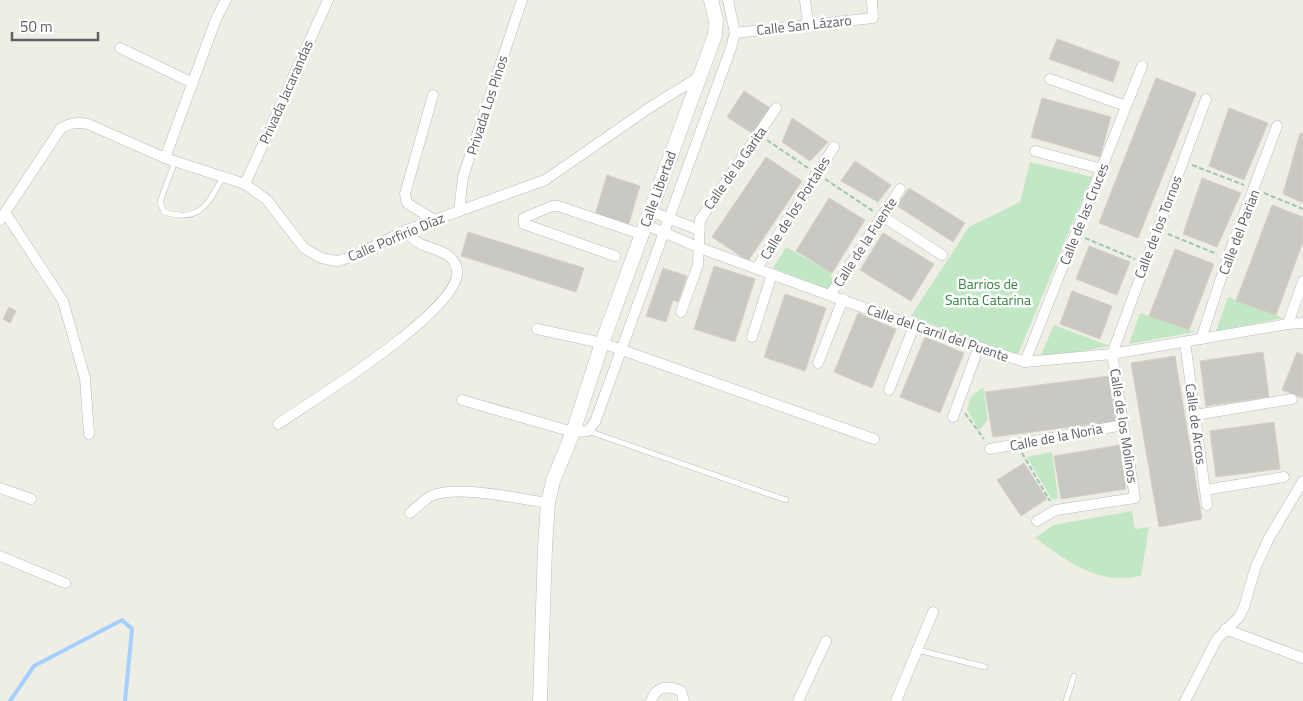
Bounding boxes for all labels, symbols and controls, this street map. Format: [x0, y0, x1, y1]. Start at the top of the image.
street label: Calle San Lázaro [755, 9, 853, 40]
scale bar [12, 10, 99, 42]
text: 50 m [20, 15, 53, 38]
street label: Privada Jacarandas [253, 36, 318, 147]
street label: Privada Los Pinos [461, 52, 513, 157]
street label: Calle de la Garita [698, 122, 771, 214]
street label: Calle Libertad [634, 148, 681, 230]
street label: Calle de los Portales [754, 152, 835, 263]
street label: Calle de las Cruces [1054, 160, 1114, 268]
street label: Calle de los Tornos [1128, 172, 1187, 281]
street label: Calle del Parian [1213, 186, 1264, 277]
street label: Calle de la Fuente [828, 193, 901, 291]
street label: Calle Porfirio Díaz [344, 207, 447, 266]
park label: Barrios de Santa Catarina [945, 273, 1031, 310]
street label: Calle del Carril del Puente [864, 298, 1012, 367]
street label: Calle de los Molinos [1105, 367, 1144, 485]
street label: Calle de Arcos [1180, 382, 1213, 466]
street label: Calle de la Noria [1008, 417, 1104, 456]

